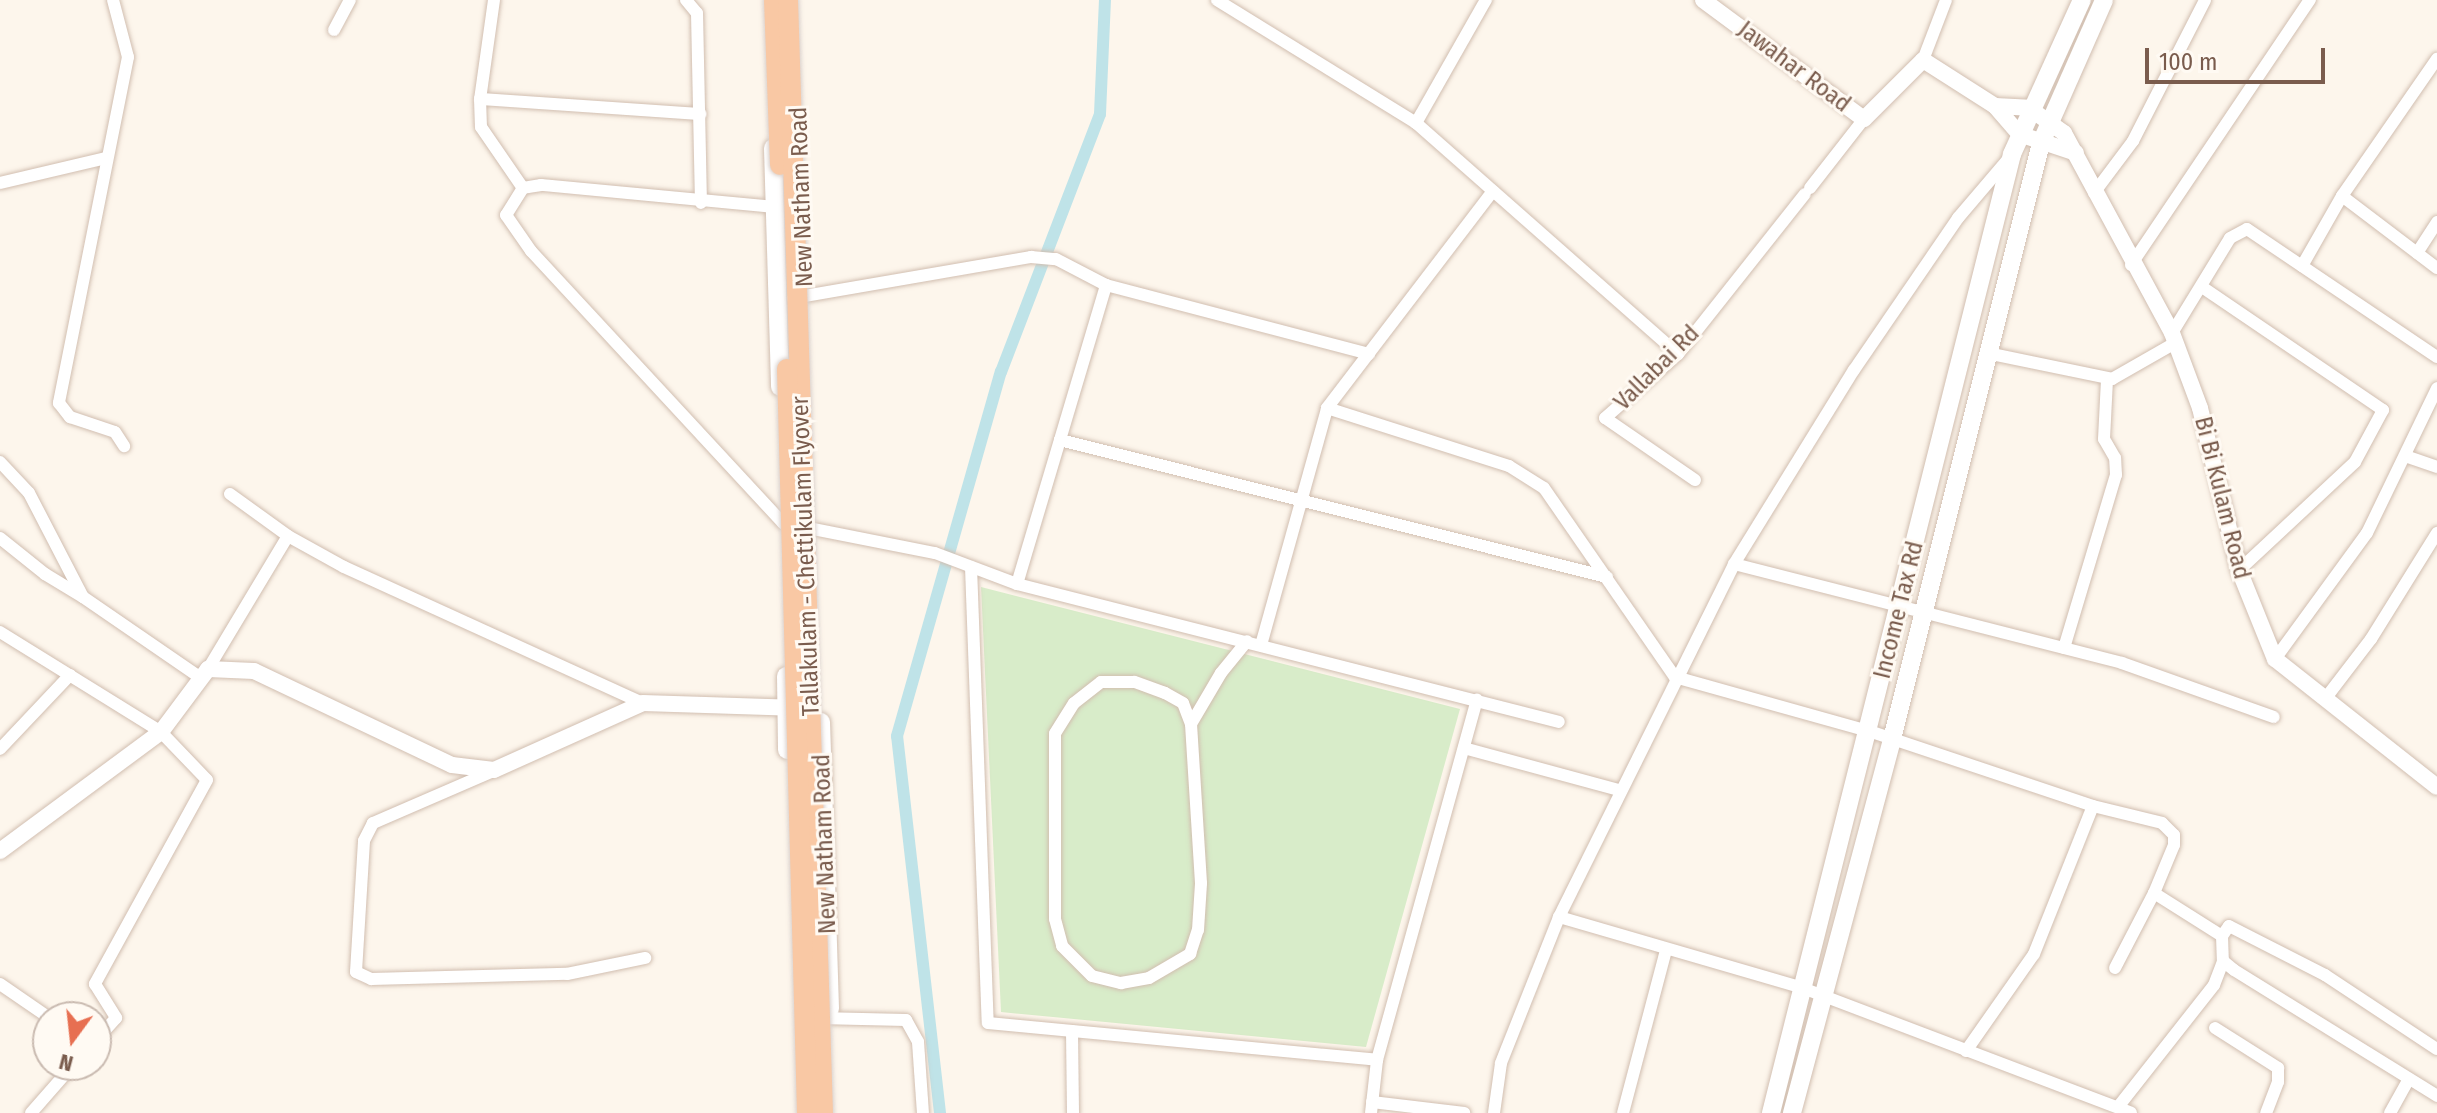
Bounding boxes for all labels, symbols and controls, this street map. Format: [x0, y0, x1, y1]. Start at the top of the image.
street label: Jawahar Road [1732, 15, 1856, 119]
scale bar [2149, 32, 2329, 82]
text: 100 m [2159, 48, 2217, 76]
street label: New Natham Road [784, 106, 820, 288]
street label: Vallabai Rd [1608, 319, 1706, 417]
street label: Tallakulam - Chettikulam Flyover [786, 396, 826, 716]
street label: Bi Bi Kulam Road [2188, 414, 2256, 582]
street label: Income Tax Rd [1868, 538, 1930, 682]
street label: New Natham Road [807, 753, 843, 935]
north arrow [32, 1001, 112, 1081]
text: N [56, 1048, 76, 1077]

